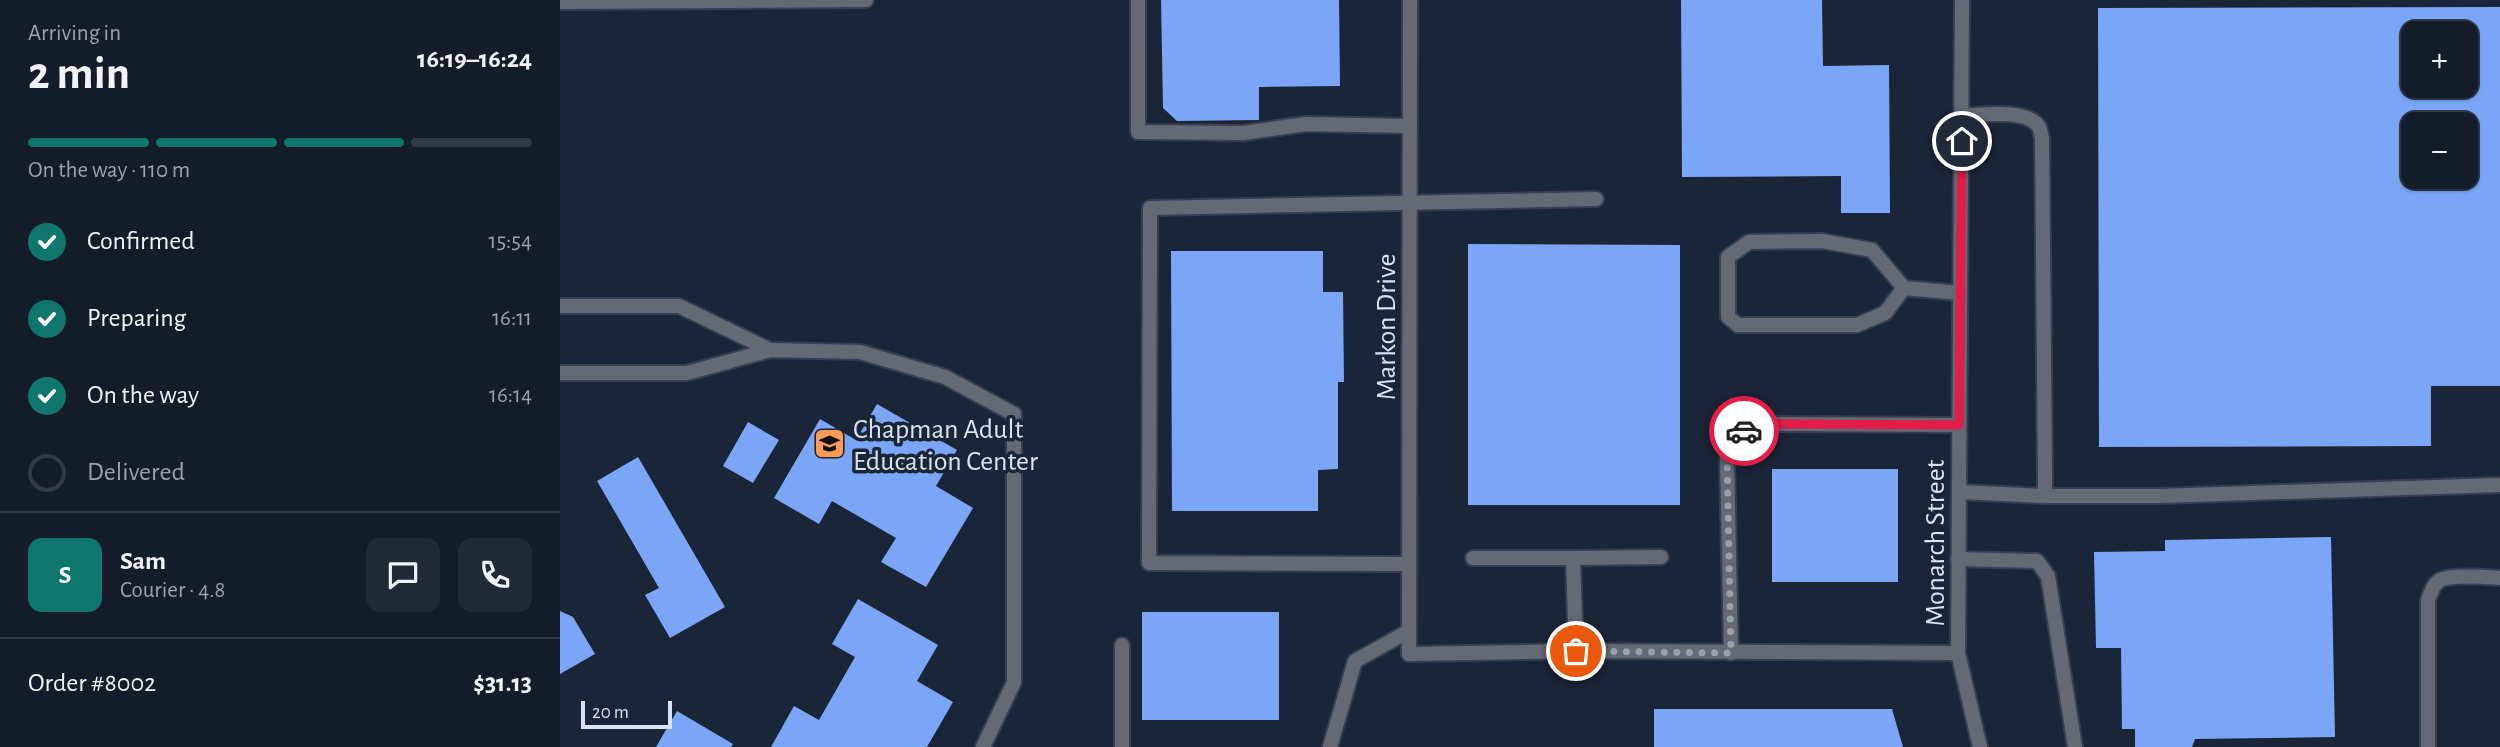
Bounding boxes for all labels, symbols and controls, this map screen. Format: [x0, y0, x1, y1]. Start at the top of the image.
map controls [2401, 21, 2478, 189]
button: + [2401, 21, 2478, 98]
text: Arriving in [28, 22, 121, 45]
text: 16:19–16:24 [417, 46, 532, 72]
text: 2 min [28, 51, 130, 97]
pin [1932, 111, 1992, 171]
button: − [2401, 112, 2478, 189]
icon: home [1943, 122, 1981, 160]
text: On the way · 110 m [28, 159, 190, 182]
icon: check [28, 223, 66, 261]
text: Confirmed [87, 228, 195, 254]
text: 15:54 [489, 230, 532, 253]
street label: Markon Drive [1373, 254, 1401, 400]
icon: check [28, 300, 66, 338]
text: Preparing [87, 305, 186, 331]
text: 16:11 [492, 307, 532, 330]
icon: check [28, 377, 66, 415]
text: On the way [87, 382, 199, 408]
text: 16:14 [489, 384, 532, 407]
courier [1709, 396, 1779, 466]
icon: car [1725, 412, 1763, 450]
place label: Chapman Adult Education Center [853, 416, 1038, 476]
school or university icon: Chapman Adult Education Center [813, 427, 847, 461]
text: Delivered [87, 459, 185, 485]
street label: Monarch Street [1922, 459, 1950, 627]
button: chat [366, 538, 440, 612]
button: phone [458, 538, 532, 612]
text: Sam [120, 548, 166, 574]
text: S [59, 562, 71, 588]
text: Courier · 4.8 [120, 579, 225, 602]
pin [1546, 621, 1606, 681]
icon: bag [1557, 632, 1595, 670]
text: Order #8002 [28, 670, 156, 696]
text: $31.13 [473, 670, 532, 696]
scale bar [581, 698, 672, 730]
text: 20 m [592, 703, 629, 722]

